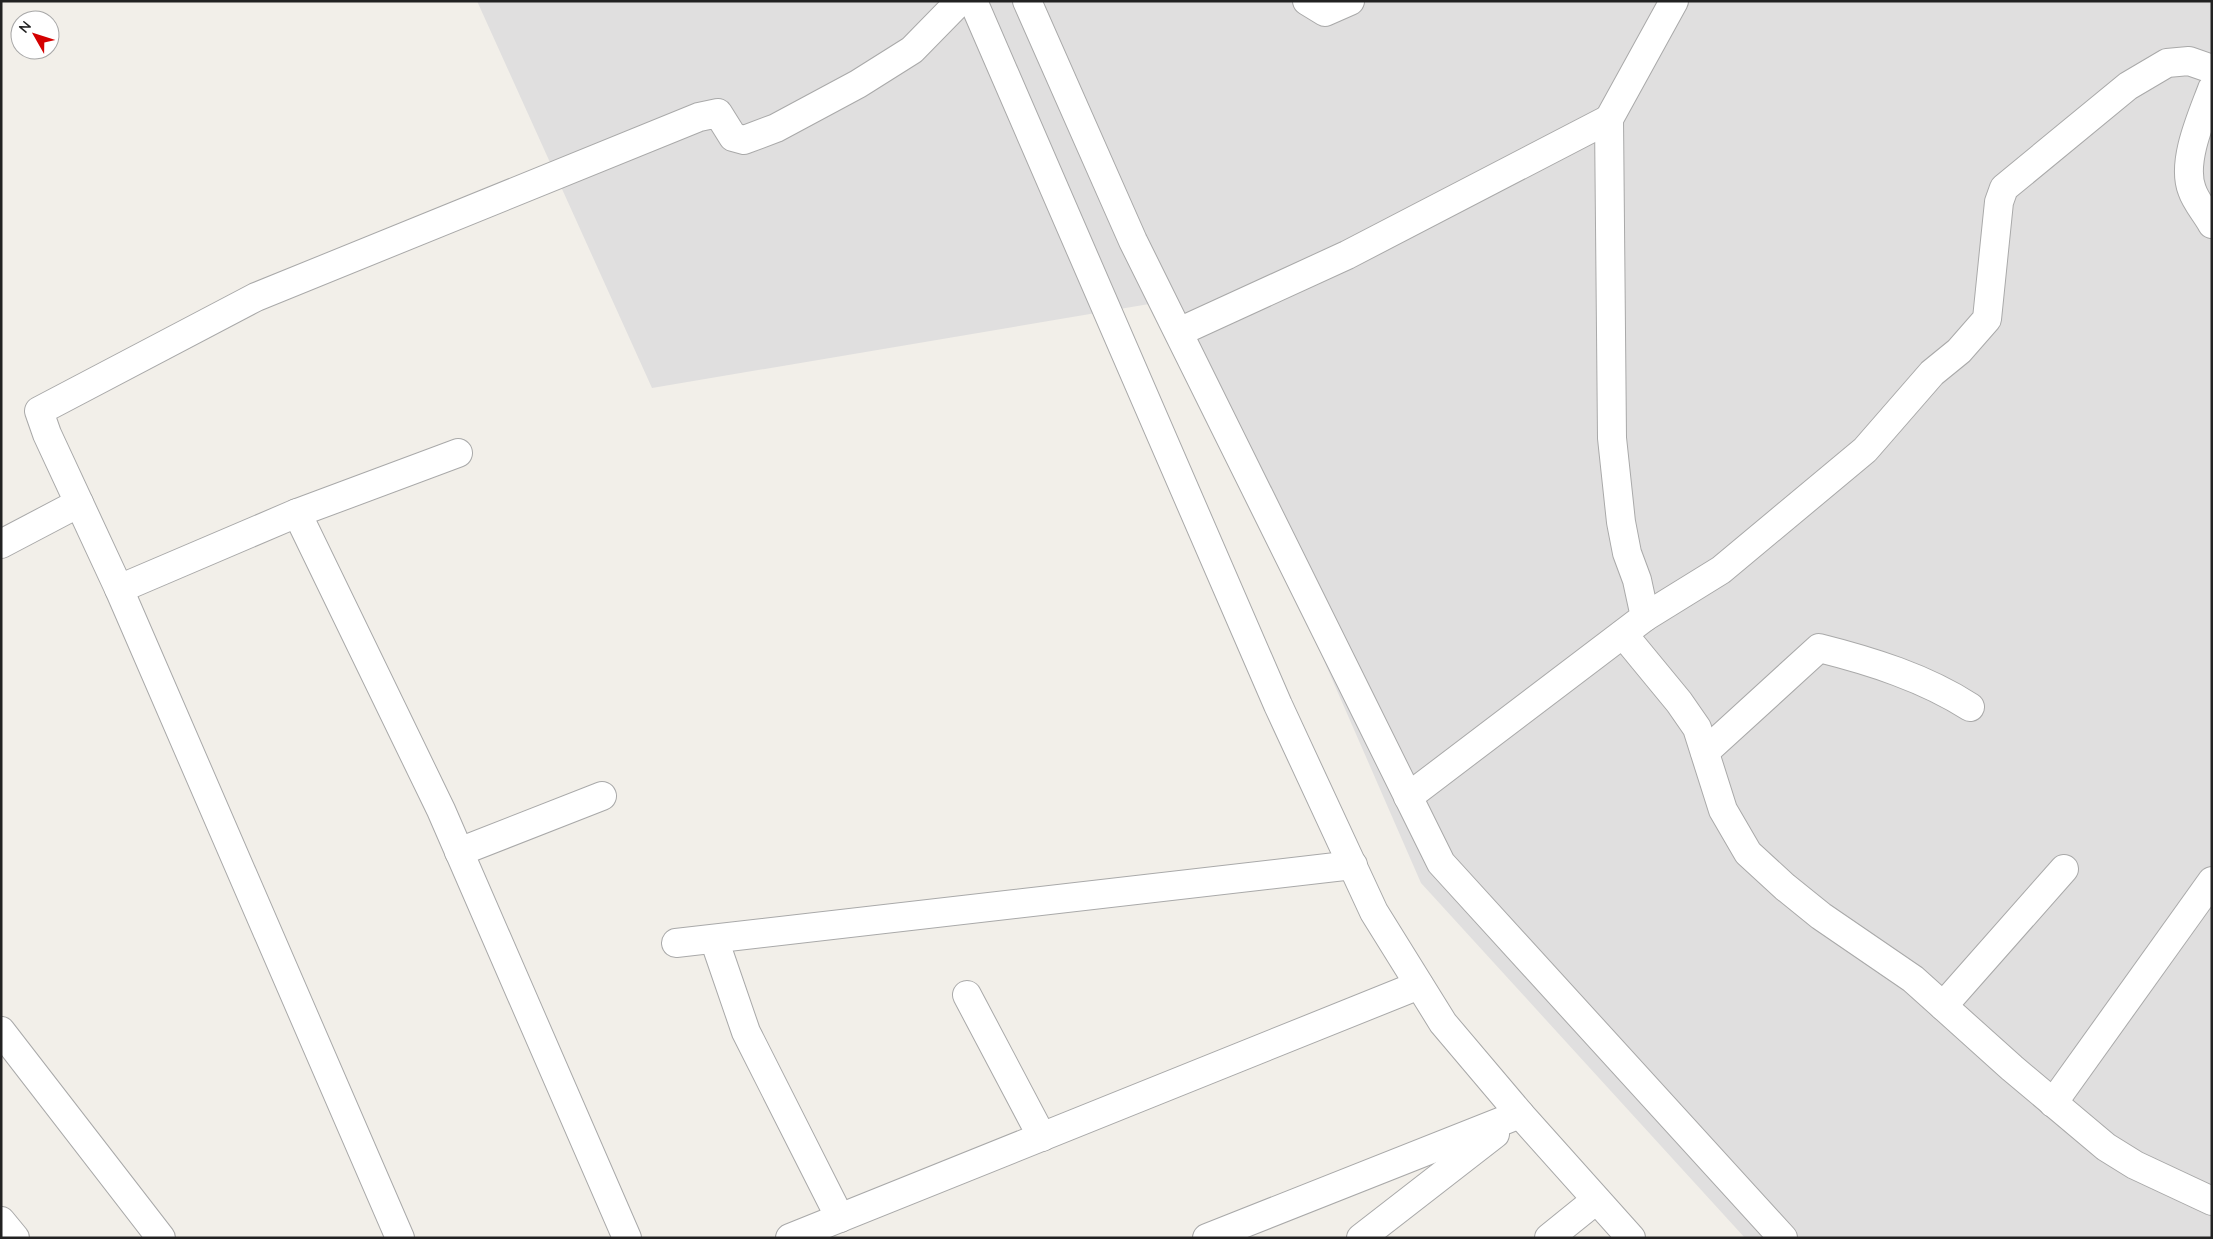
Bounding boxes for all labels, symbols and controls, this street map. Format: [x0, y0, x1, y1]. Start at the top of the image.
north arrow [10, 10, 60, 60]
text: N [15, 17, 35, 36]

